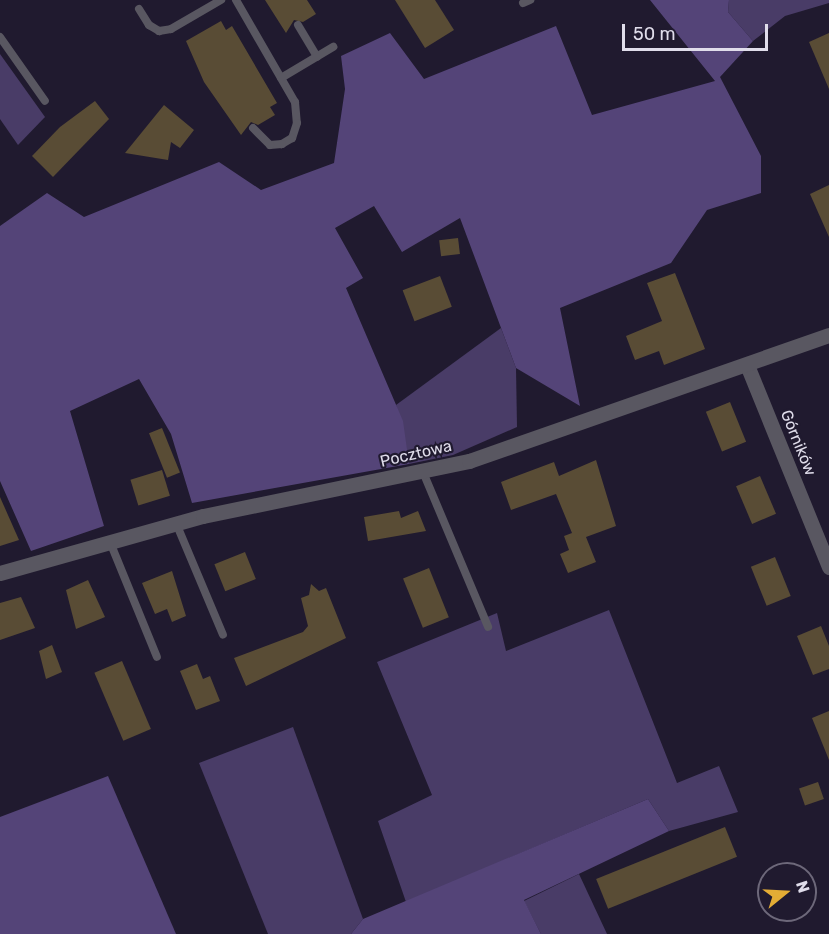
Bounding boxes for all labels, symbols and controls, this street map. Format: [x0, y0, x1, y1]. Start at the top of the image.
scale bar [625, 12, 770, 50]
text: 50 m [633, 23, 676, 45]
street label: Górników [776, 407, 820, 479]
street label: Pocztowa [378, 436, 454, 472]
north arrow [757, 862, 817, 922]
text: N [792, 878, 814, 895]

